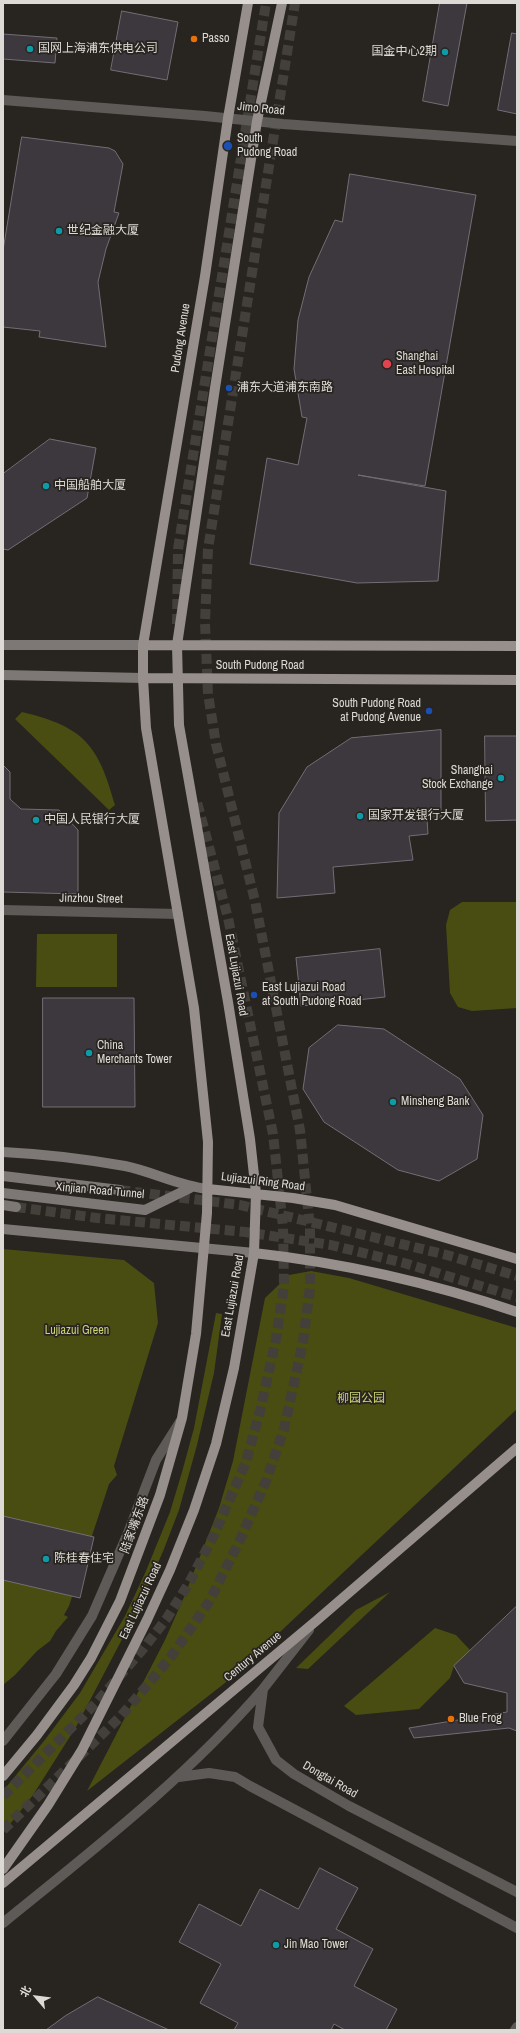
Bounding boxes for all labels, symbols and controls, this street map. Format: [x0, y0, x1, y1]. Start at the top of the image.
place label: Passo [202, 32, 229, 46]
marker: Passo [189, 34, 199, 44]
place label: 国网上海浦东供电公司 [38, 42, 158, 56]
marker: 国网上海浦东供电公司 [25, 44, 35, 54]
place label: 国金中心2期 [372, 45, 437, 59]
marker: 国金中心2期 [440, 47, 450, 57]
street label: Jimo Road [237, 99, 285, 119]
place label: South Pudong Road [237, 132, 297, 160]
marker: South Pudong Road [222, 140, 234, 152]
place label: 世纪金融大厦 [67, 224, 139, 238]
marker: 世纪金融大厦 [54, 226, 64, 236]
street label: Pudong Avenue [168, 302, 194, 374]
place label: Shanghai East Hospital [396, 350, 455, 378]
marker: Shanghai East Hospital [381, 358, 393, 370]
place label: 浦东大道浦东南路 [237, 381, 333, 395]
marker: 浦东大道浦东南路 [224, 383, 234, 393]
place label: 中国船舶大厦 [54, 479, 126, 493]
marker: 中国船舶大厦 [41, 481, 51, 491]
street label: South Pudong Road [216, 659, 304, 673]
place label: South Pudong Road at Pudong Avenue [332, 697, 421, 725]
marker: South Pudong Road at Pudong Avenue [424, 706, 434, 716]
place label: Shanghai Stock Exchange [422, 764, 493, 792]
marker: Shanghai Stock Exchange [496, 773, 506, 783]
place label: 国家开发银行大厦 [368, 809, 464, 823]
marker: 国家开发银行大厦 [355, 811, 365, 821]
place label: 中国人民银行大厦 [44, 813, 140, 827]
marker: 中国人民银行大厦 [31, 815, 41, 825]
street label: Jinzhou Street [59, 891, 123, 907]
street label: East Lujiazui Road [222, 933, 250, 1017]
place label: East Lujiazui Road at South Pudong Road [262, 981, 362, 1009]
marker: East Lujiazui Road at South Pudong Road [249, 990, 259, 1000]
place label: China Merchants Tower [97, 1039, 172, 1067]
marker: China Merchants Tower [84, 1048, 94, 1058]
place label: Minsheng Bank [401, 1095, 469, 1109]
marker: Minsheng Bank [388, 1097, 398, 1107]
street label: Lujiazui Ring Road [220, 1170, 306, 1194]
street label: Xinjian Road Tunnel [55, 1180, 145, 1202]
street label: East Lujiazui Road [219, 1254, 247, 1338]
park label: Lujiazui Green [45, 1324, 109, 1338]
park label: 柳园公园 [337, 1392, 385, 1406]
street label: 陆家嘴东路 [118, 1494, 152, 1556]
place label: 陈桂春住宅 [54, 1552, 114, 1566]
marker: 陈桂春住宅 [41, 1554, 51, 1564]
street label: East Lujiazui Road [117, 1560, 165, 1642]
street label: Century Avenue [221, 1629, 285, 1685]
place label: Blue Frog [459, 1712, 502, 1726]
marker: Blue Frog [446, 1714, 456, 1724]
street label: Dongtai Road [300, 1759, 360, 1801]
place label: Jin Mao Tower [284, 1938, 348, 1952]
marker: Jin Mao Tower [271, 1940, 281, 1950]
north arrow [16, 1977, 56, 2017]
text: 北 [17, 1983, 34, 2000]

